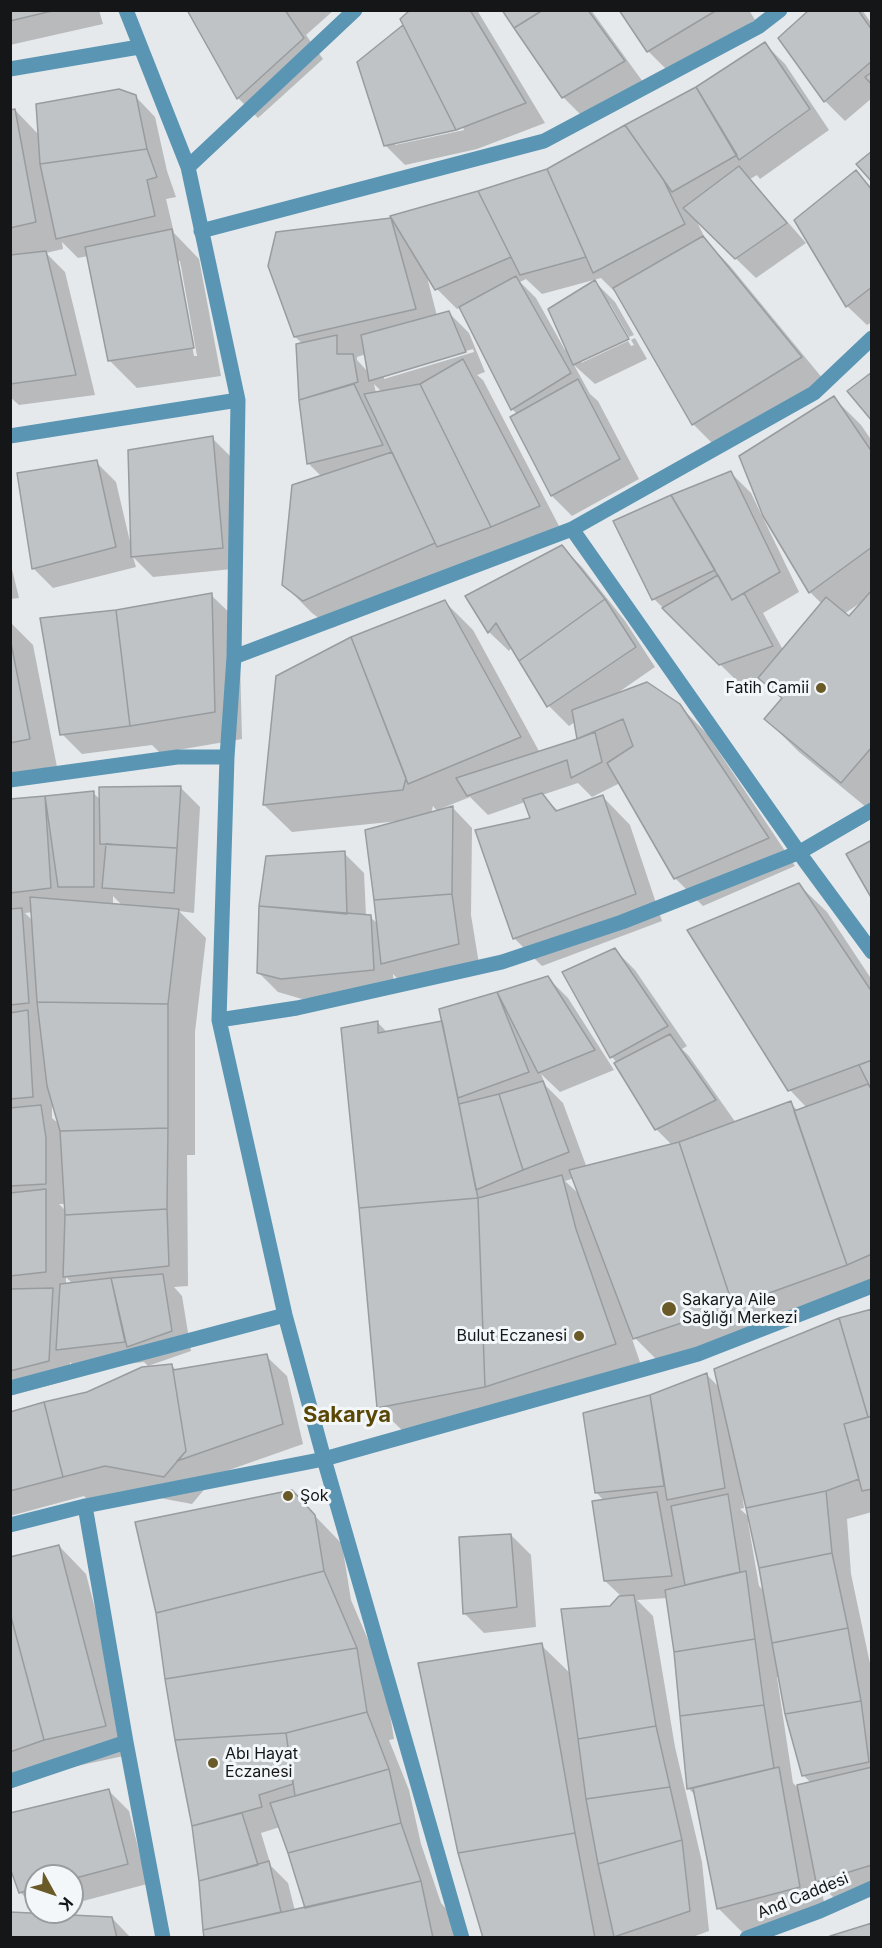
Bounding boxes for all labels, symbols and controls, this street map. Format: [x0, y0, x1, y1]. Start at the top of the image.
place label: Fatih Camii [725, 678, 809, 698]
marker: Fatih Camii [814, 681, 828, 695]
place label: Sakarya Aile Sağlığı Merkezi [682, 1290, 797, 1328]
marker: Sakarya Aile Sağlığı Merkezi [660, 1300, 678, 1318]
place label: Bulut Eczanesi [457, 1326, 567, 1346]
marker: Bulut Eczanesi [572, 1329, 586, 1343]
district label: Sakarya [303, 1402, 391, 1428]
place label: Şok [300, 1486, 329, 1506]
marker: Şok [281, 1489, 295, 1503]
place label: Abı Hayat Eczanesi [225, 1744, 298, 1782]
marker: Abı Hayat Eczanesi [206, 1756, 220, 1770]
north arrow [24, 1864, 84, 1924]
street label: And Caddesi [755, 1869, 851, 1923]
text: K [55, 1893, 78, 1915]

